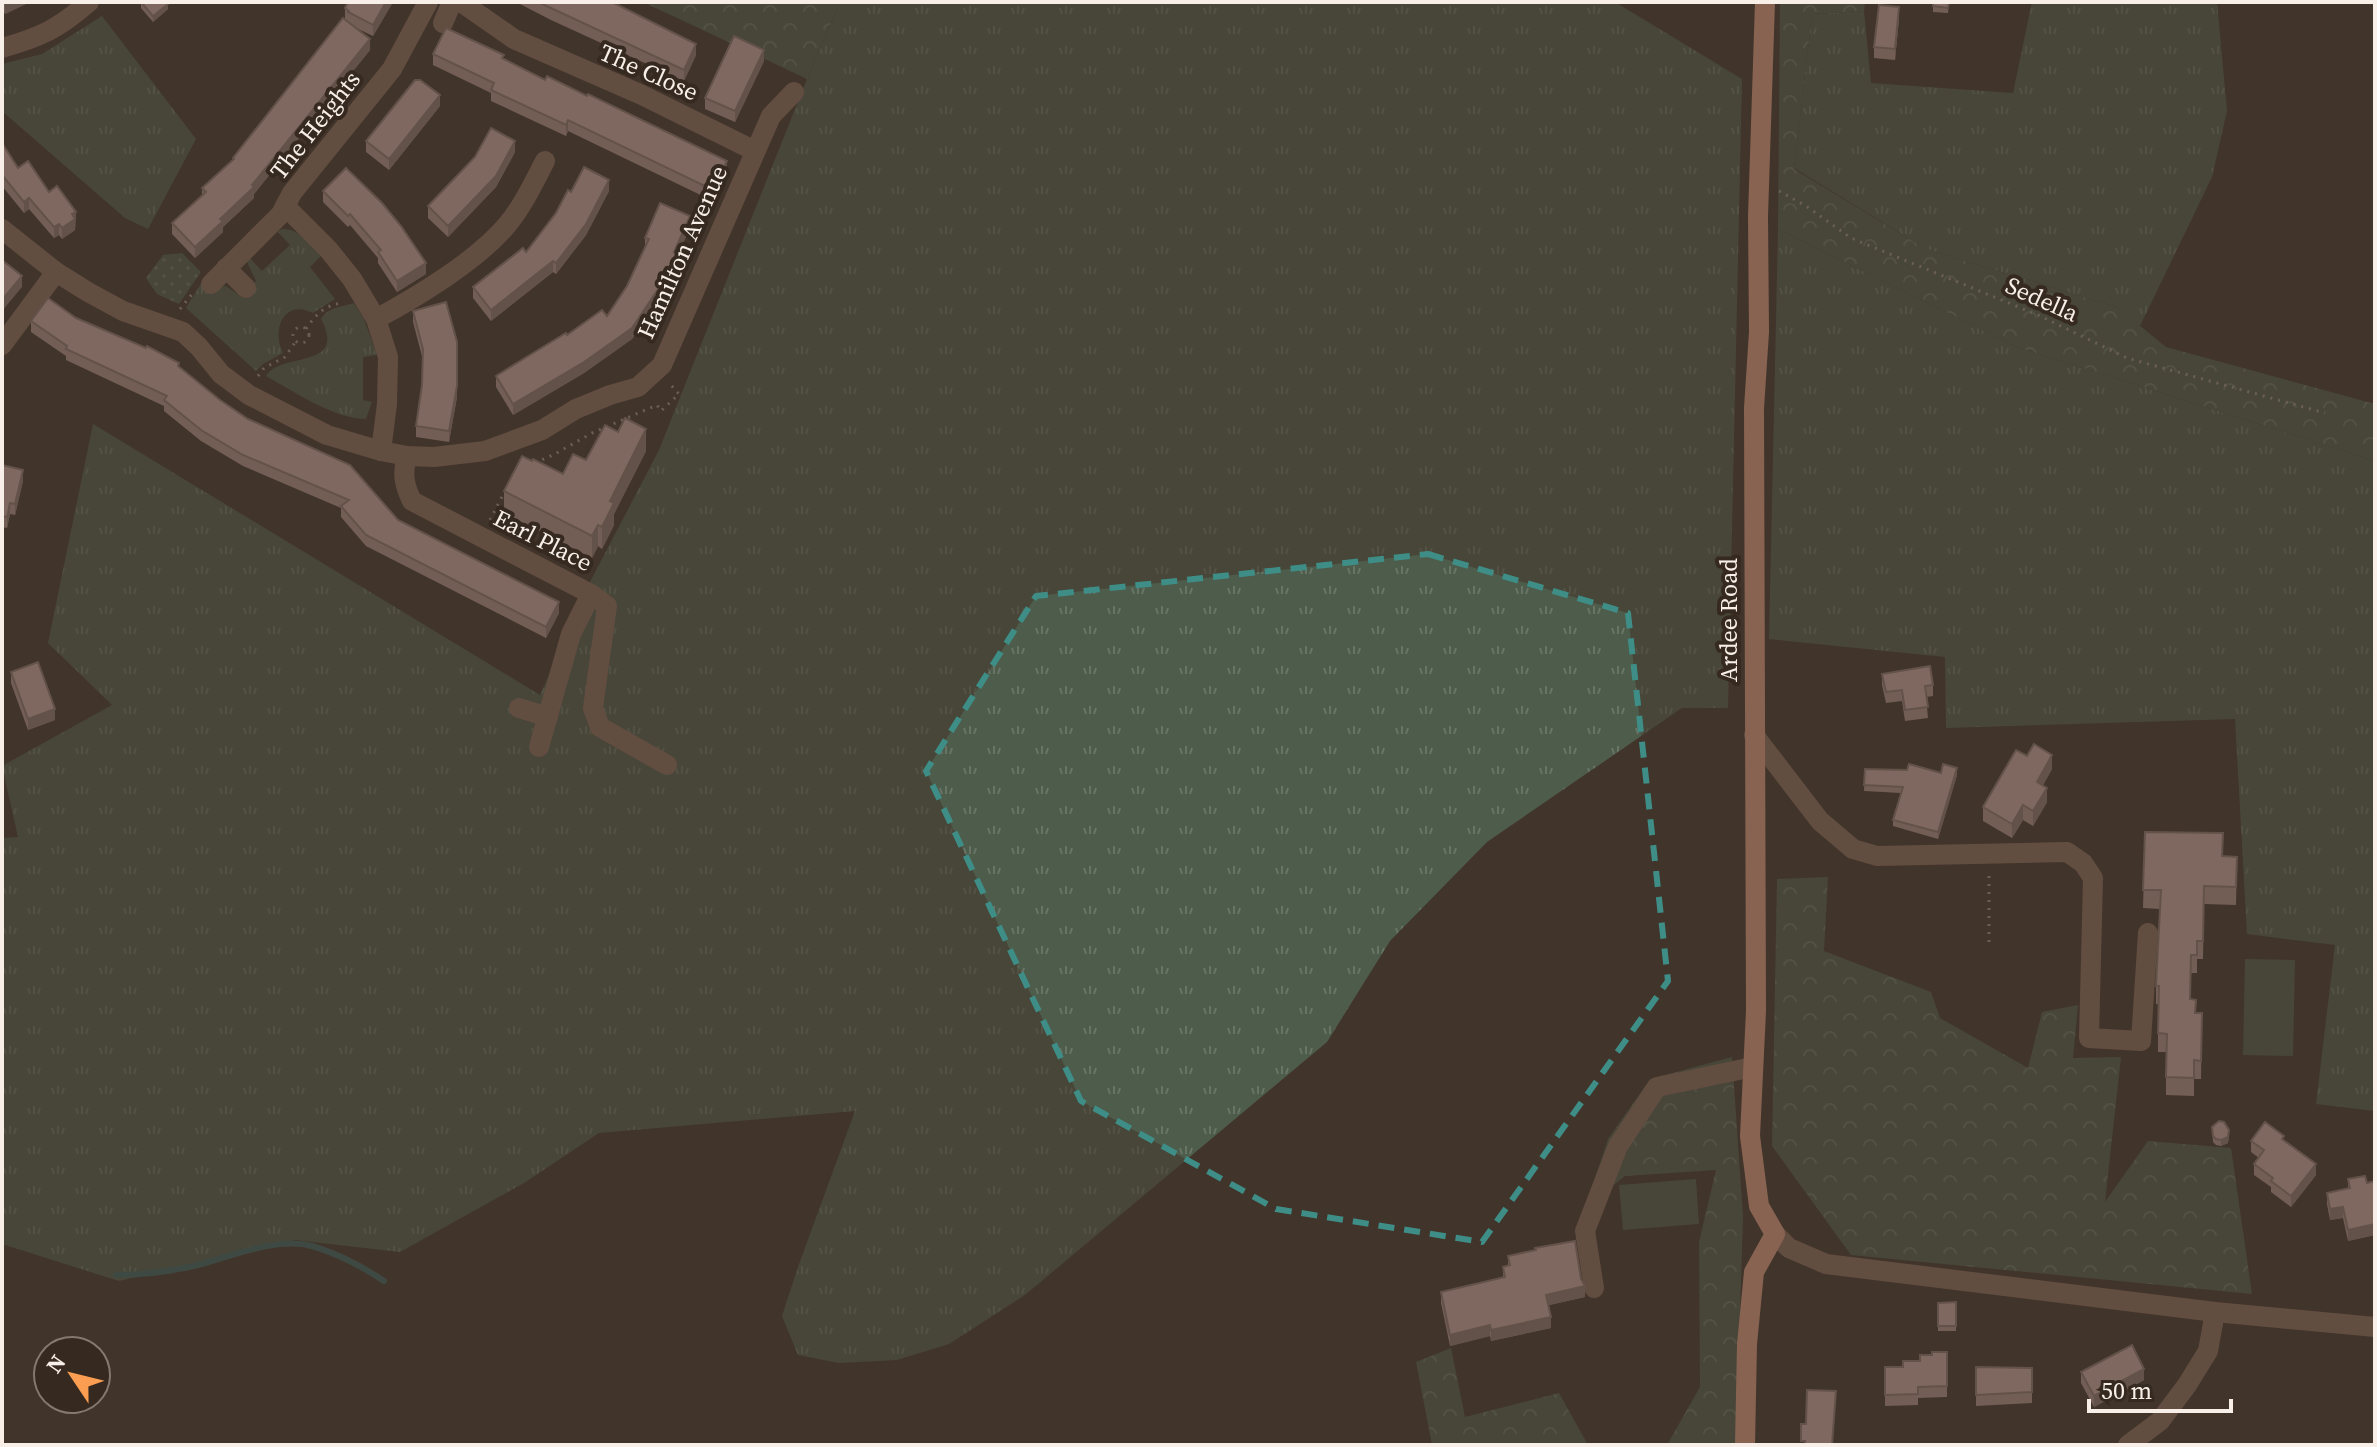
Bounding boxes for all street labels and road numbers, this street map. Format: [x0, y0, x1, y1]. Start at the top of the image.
street label: The Close [594, 36, 704, 108]
street label: The Heights [262, 64, 368, 186]
street label: Hamilton Avenue [629, 160, 735, 344]
street label: Sedella [2000, 268, 2084, 330]
street label: Earl Place [488, 501, 598, 579]
street label: Ardee Road [1712, 558, 1745, 682]

